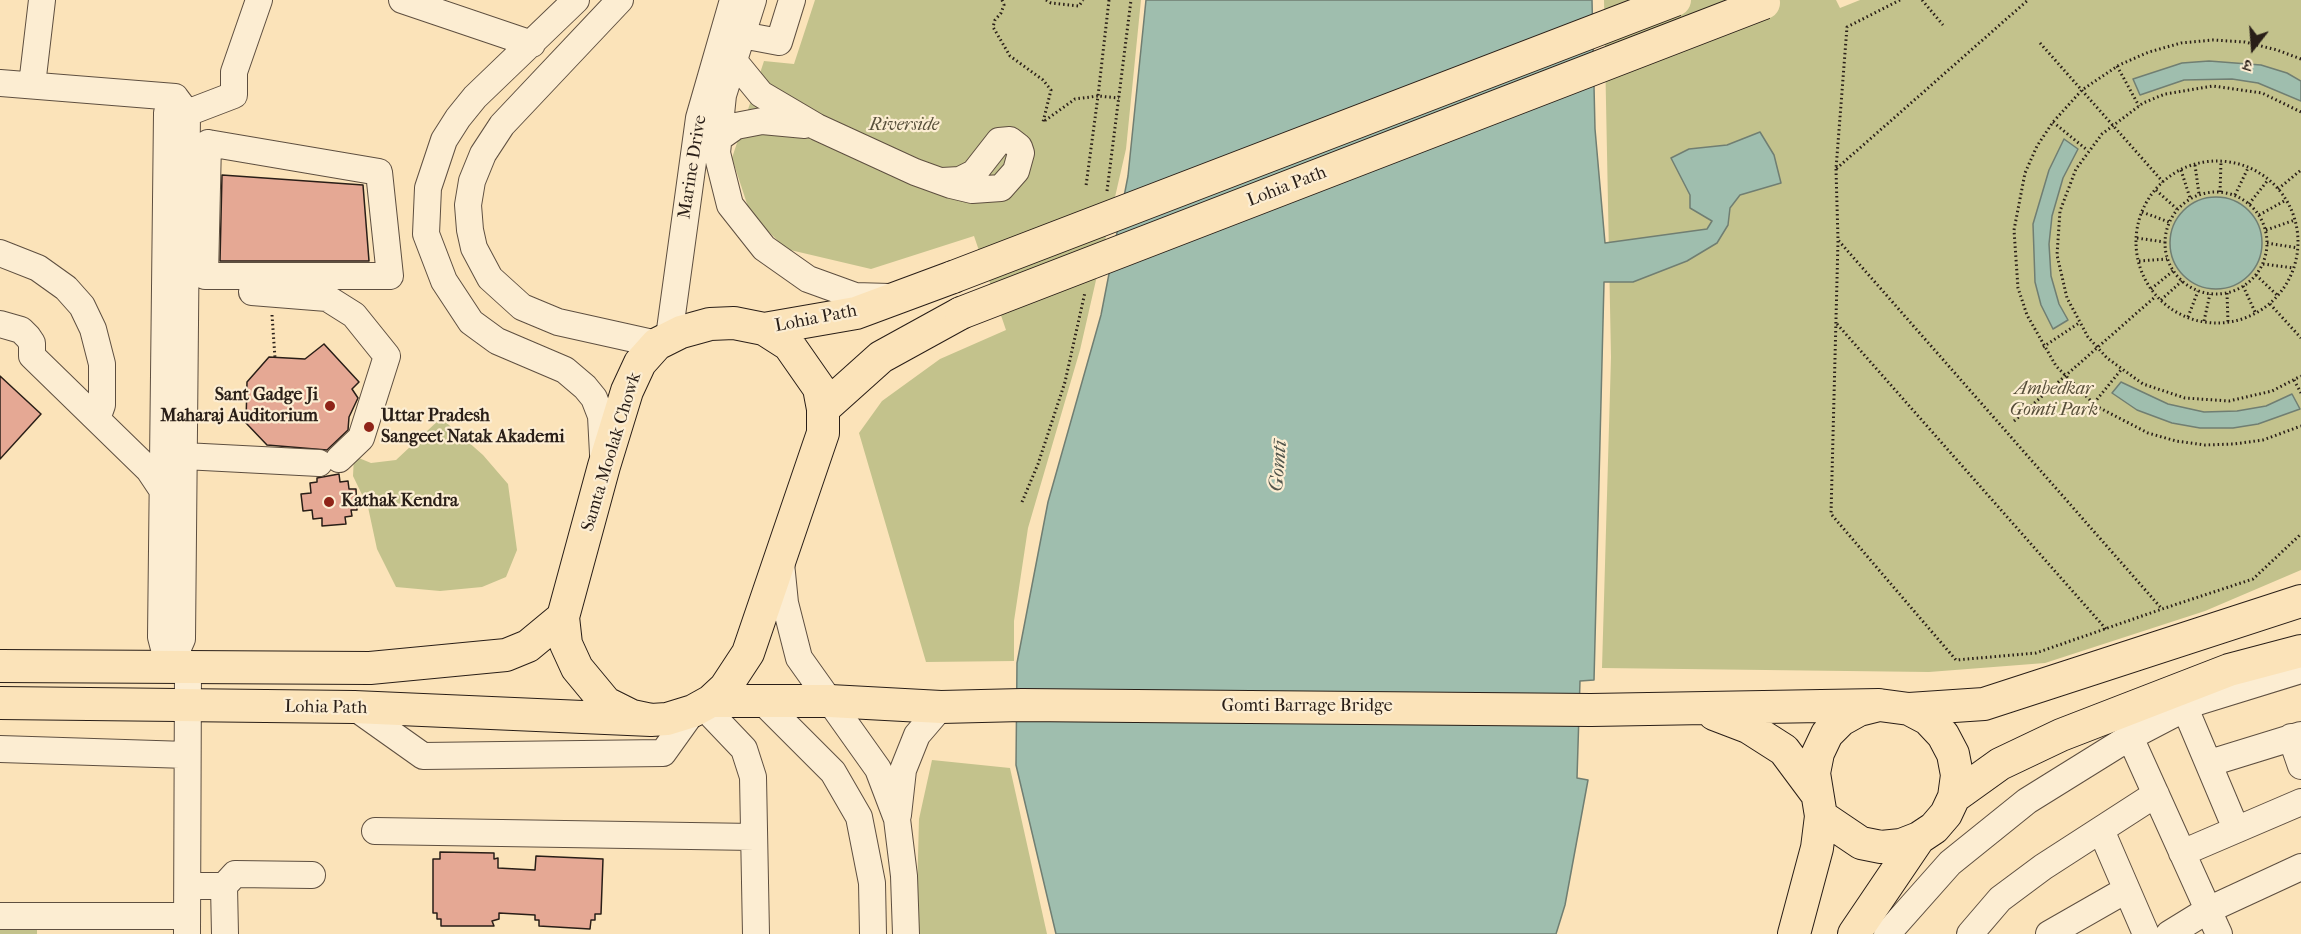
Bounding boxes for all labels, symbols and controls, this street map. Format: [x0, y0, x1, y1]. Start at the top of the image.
north arrow [2223, 18, 2283, 78]
text: उ [2241, 55, 2254, 76]
street label: Marine Drive [674, 114, 712, 220]
park label: Riverside [869, 115, 939, 137]
street label: Lohia Path [1244, 162, 1330, 212]
street label: Lohia Path [773, 300, 859, 338]
street label: Samta Moolak Chowk [578, 370, 646, 534]
park label: Ambedkar Gomti Park [2010, 379, 2098, 422]
place label: Sant Gadge Ji Maharaj Auditorium [160, 385, 318, 428]
marker: Sant Gadge Ji Maharaj Auditorium [323, 399, 337, 413]
place label: Uttar Pradesh Sangeet Natak Akademi [381, 406, 564, 448]
marker: Uttar Pradesh Sangeet Natak Akademi [362, 420, 376, 434]
water label: Gomtī [1265, 439, 1293, 493]
place label: Kathak Kendra [341, 491, 458, 513]
marker: Kathak Kendra [322, 495, 336, 509]
street label: Lohia Path [284, 696, 368, 720]
street label: Gomti Barrage Bridge [1221, 696, 1393, 718]

